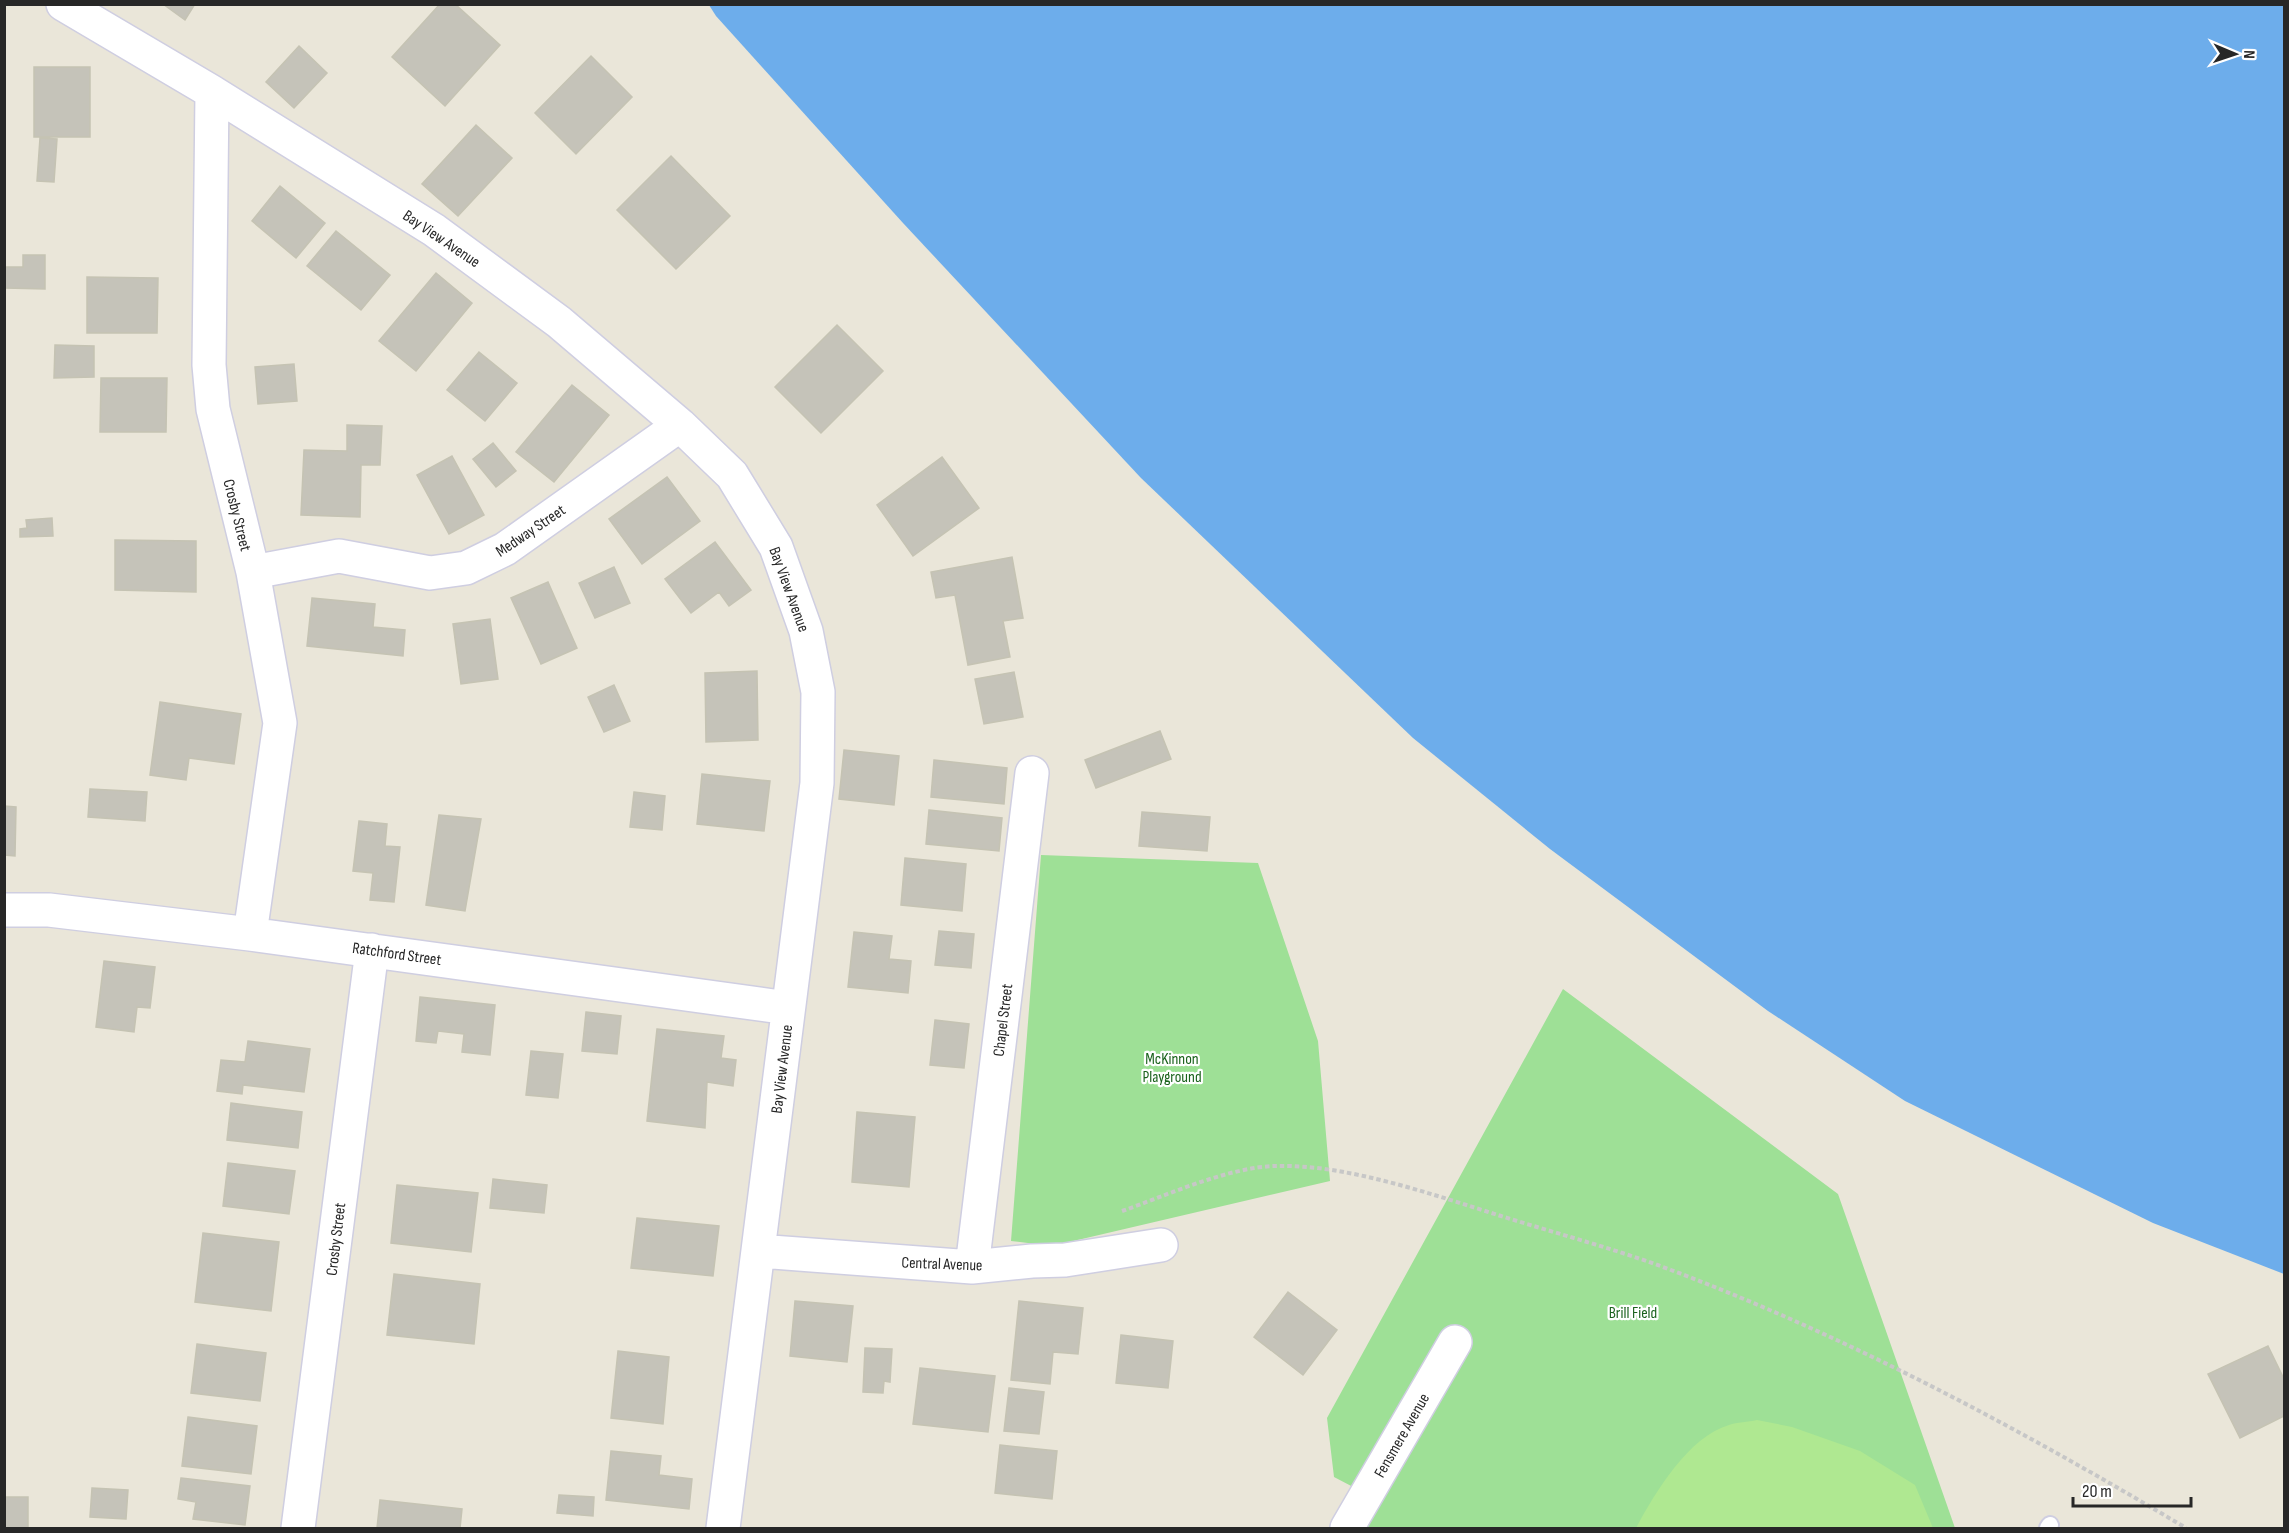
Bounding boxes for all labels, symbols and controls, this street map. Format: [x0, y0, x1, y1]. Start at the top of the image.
north arrow [2205, 24, 2265, 84]
text: N [2239, 50, 2258, 59]
street label: Bay View Avenue [399, 206, 483, 272]
street label: Crosby Street [218, 477, 255, 553]
street label: Medway Street [492, 501, 569, 561]
street label: Bay View Avenue [764, 544, 813, 635]
street label: Ratchford Street [351, 939, 443, 970]
street label: Chapel Street [990, 983, 1017, 1058]
street label: Bay View Avenue [768, 1024, 797, 1115]
park label: McKinnon Playground [1142, 1050, 1202, 1087]
street label: Crosby Street [323, 1201, 350, 1277]
street label: Central Avenue [901, 1254, 983, 1275]
park label: Brill Field [1609, 1304, 1657, 1323]
street label: Fensmere Avenue [1371, 1390, 1434, 1481]
scale bar [2073, 1470, 2192, 1508]
text: 20 m [2082, 1481, 2112, 1502]

